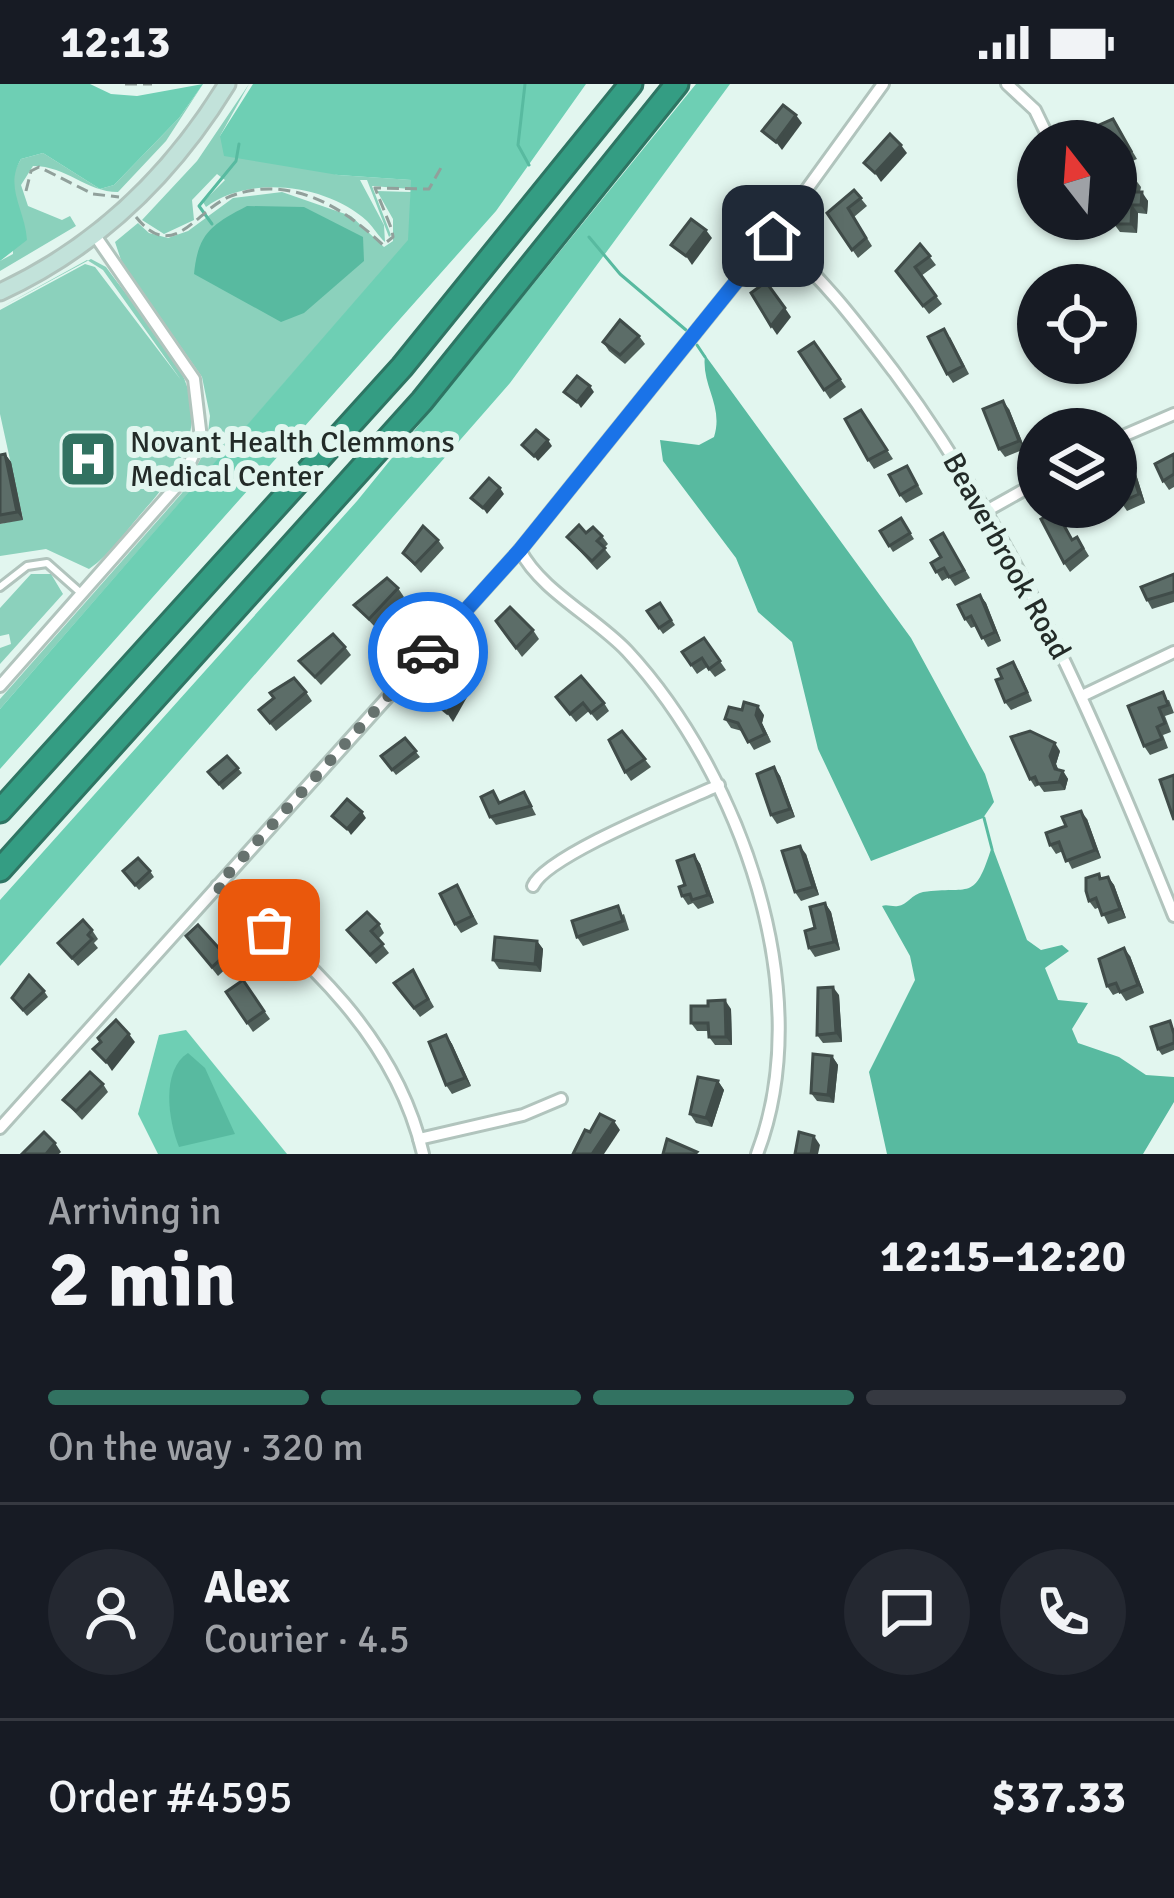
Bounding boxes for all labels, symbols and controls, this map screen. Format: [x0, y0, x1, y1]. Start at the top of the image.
text: 12:13 [60, 15, 170, 70]
north arrow [1017, 120, 1137, 240]
map controls [1017, 120, 1137, 528]
pin [722, 185, 824, 287]
icon: home [740, 203, 806, 269]
button: locate [1017, 264, 1137, 384]
button: layers [1017, 408, 1137, 528]
place label: Novant Health Clemmons Medical Center [130, 424, 455, 495]
hospital icon: Novant Health Clemmons Medical Center [57, 428, 119, 490]
street label: Beaverbrook Road [934, 446, 1079, 666]
courier [368, 592, 488, 712]
icon: car [395, 619, 461, 685]
pin [218, 879, 320, 981]
icon: bag [236, 897, 302, 963]
text: Arriving in [48, 1187, 222, 1235]
text: 12:15–12:20 [880, 1229, 1126, 1284]
text: 2 min [48, 1232, 236, 1328]
text: On the way · 320 m [48, 1423, 364, 1471]
button: person [48, 1549, 174, 1675]
button: chat [844, 1549, 970, 1675]
button: phone [1000, 1549, 1126, 1675]
text: Alex [204, 1560, 290, 1615]
text: Courier · 4.5 [204, 1615, 410, 1663]
text: Order #4595 [48, 1770, 293, 1825]
text: $37.33 [992, 1770, 1126, 1825]

